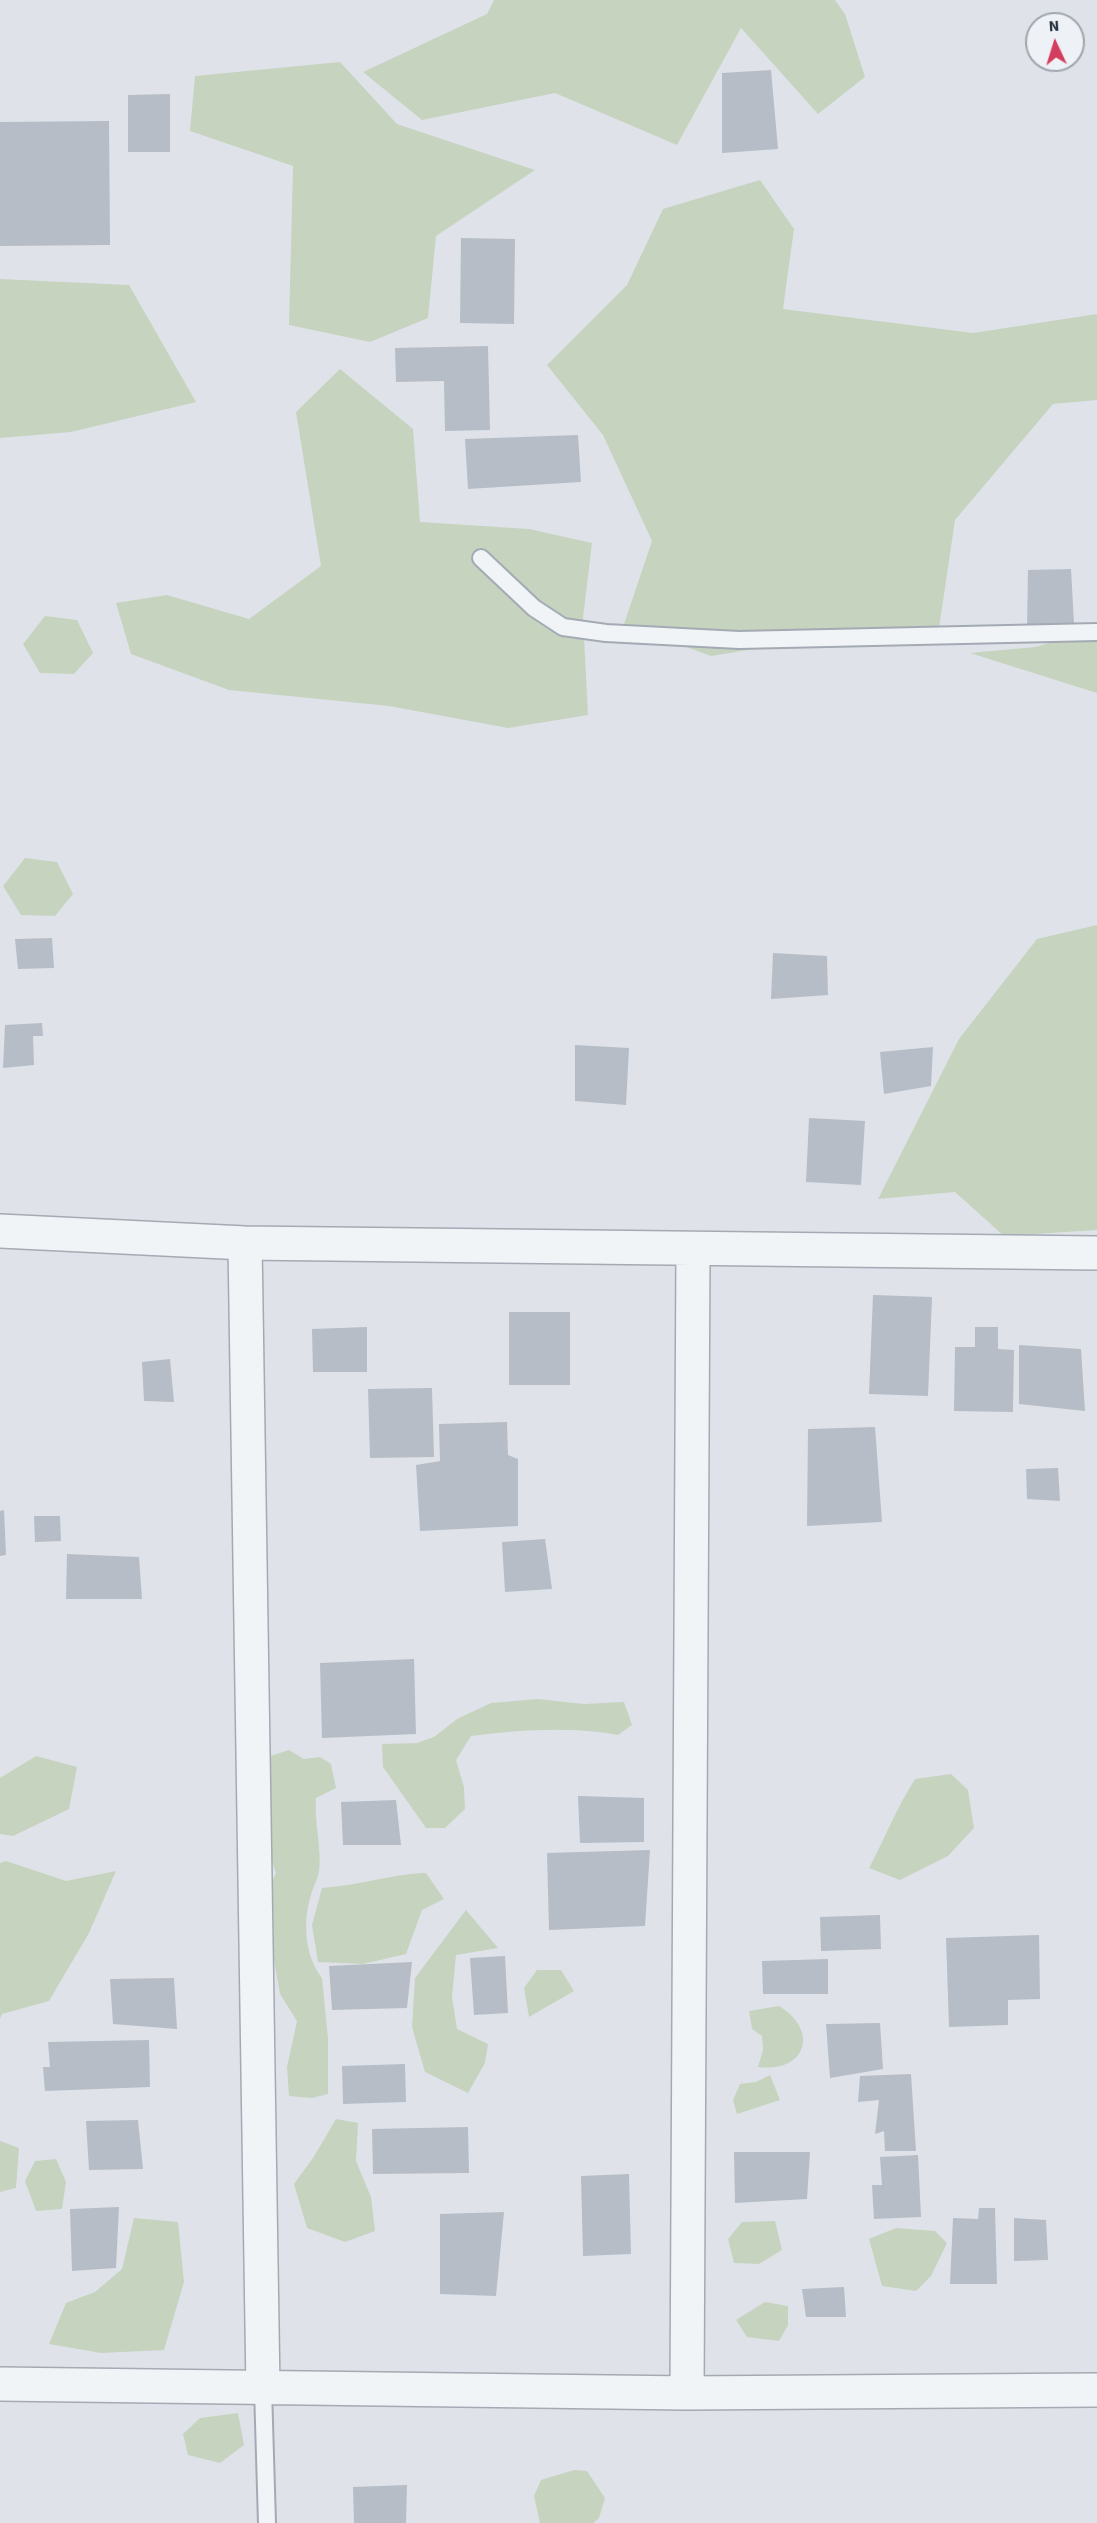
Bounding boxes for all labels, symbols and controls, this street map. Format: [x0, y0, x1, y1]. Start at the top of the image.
north arrow [1025, 12, 1085, 72]
text: N [1048, 15, 1060, 37]

